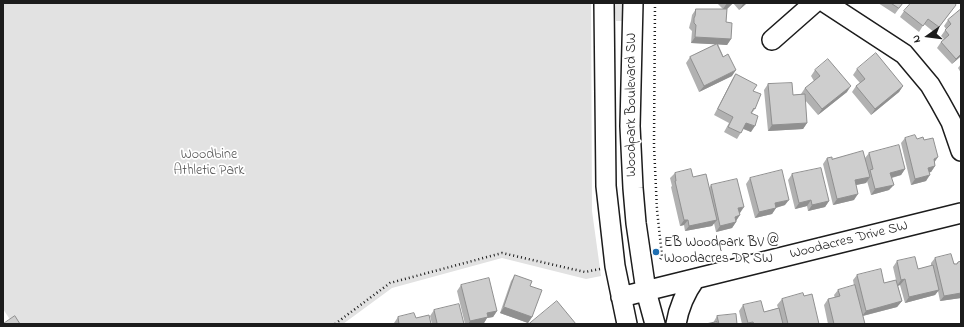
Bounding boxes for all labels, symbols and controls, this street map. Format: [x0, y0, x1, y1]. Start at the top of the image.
north arrow [908, 16, 948, 56]
street label: Woodpark Boulevard SW [625, 33, 641, 177]
text: N [908, 33, 925, 44]
park label: Woodbine Athletic Park [174, 148, 244, 180]
street label: Woodacres Drive SW [788, 218, 910, 264]
place label: EB Woodpark BV @ Woodacres DR SW [664, 236, 779, 268]
marker: EB Woodpark BV @ Woodacres DR SW [651, 247, 661, 257]

